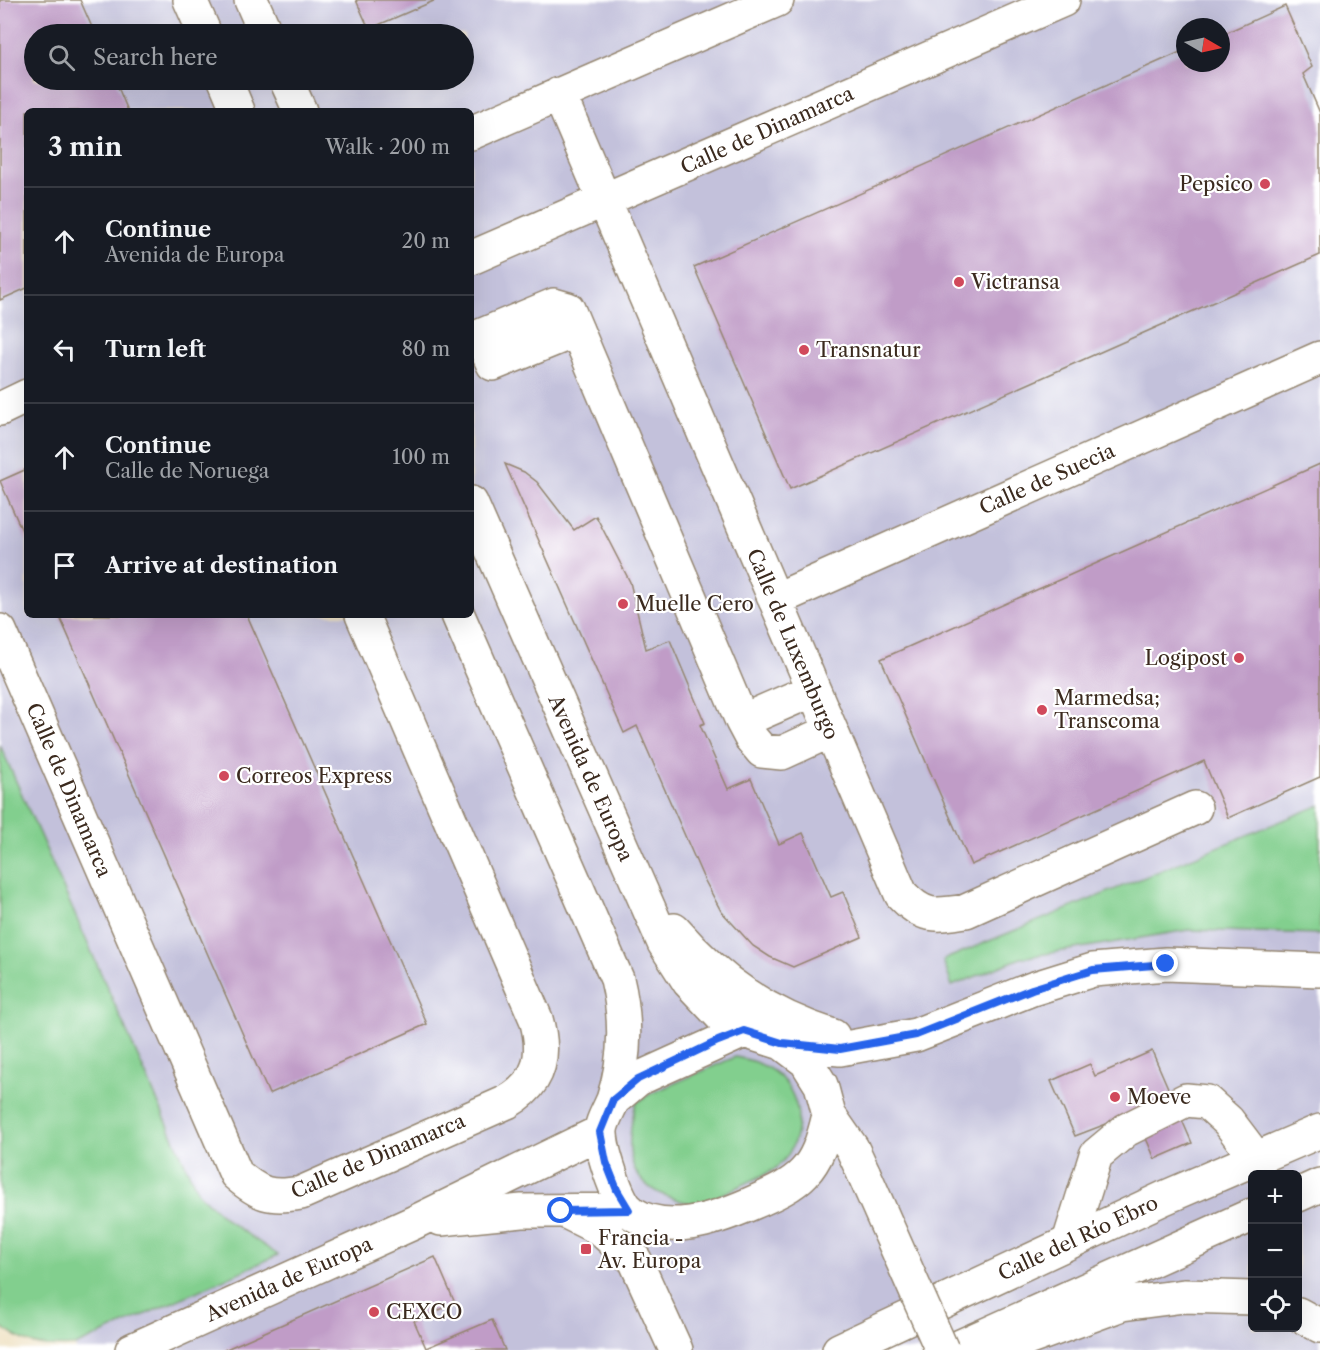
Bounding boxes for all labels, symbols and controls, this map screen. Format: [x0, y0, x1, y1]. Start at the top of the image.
north arrow [1176, 18, 1230, 72]
search box [24, 24, 474, 90]
icon: search [45, 41, 78, 74]
text: Search here [93, 44, 218, 71]
street label: Calle de Dinamarca [677, 81, 858, 179]
text: 3 min [48, 131, 122, 163]
text: Walk · 200 m [325, 135, 450, 159]
place label: Pepsico [1179, 172, 1253, 196]
marker: Pepsico [1258, 177, 1272, 191]
text: Continue [105, 216, 211, 243]
icon: ahead [48, 225, 81, 258]
text: 20 m [402, 229, 450, 253]
text: Avenida de Europa [105, 243, 285, 267]
place label: Victransa [970, 270, 1060, 294]
marker: Victransa [952, 275, 966, 289]
icon: left [48, 333, 81, 366]
text: Turn left [105, 336, 206, 363]
text: 80 m [402, 337, 450, 361]
place label: Transnatur [816, 338, 921, 362]
marker: Transnatur [797, 343, 811, 357]
text: Continue [105, 432, 211, 459]
street label: Calle de Suecia [976, 438, 1119, 520]
icon: ahead [48, 441, 81, 474]
text: 100 m [392, 445, 450, 469]
text: Calle de Noruega [105, 459, 269, 483]
street label: Calle de Luxemburgo [742, 545, 844, 743]
icon: arrive [48, 549, 81, 582]
text: Arrive at destination [105, 552, 338, 579]
place label: Muelle Cero [635, 592, 754, 616]
marker: Muelle Cero [616, 597, 630, 611]
place label: Logipost [1145, 646, 1227, 670]
marker: Logipost [1232, 651, 1246, 665]
place label: Marmedsa; Transcoma [1054, 686, 1160, 733]
street label: Avenida de Europa [543, 690, 639, 865]
street label: Calle de Dinamarca [21, 699, 117, 881]
marker: Marmedsa; Transcoma [1035, 703, 1049, 717]
place label: Correos Express [236, 764, 392, 788]
marker: Correos Express [217, 769, 231, 783]
route end [1152, 950, 1178, 976]
place label: Moeve [1127, 1085, 1191, 1109]
marker: Moeve [1108, 1090, 1122, 1104]
street label: Calle de Dinamarca [287, 1108, 469, 1204]
map controls [1248, 1170, 1302, 1332]
button: + [1248, 1170, 1302, 1224]
street label: Calle del Río Ebro [994, 1190, 1162, 1286]
route start [547, 1197, 573, 1223]
button: − [1248, 1224, 1302, 1278]
place label: Francia - Av. Europa [597, 1226, 702, 1273]
street label: Avenida de Europa [201, 1231, 376, 1327]
marker: Francia - Av. Europa [579, 1242, 593, 1256]
button: locate [1248, 1278, 1302, 1332]
place label: CEXCO [386, 1300, 462, 1324]
marker: CEXCO [367, 1305, 381, 1319]

